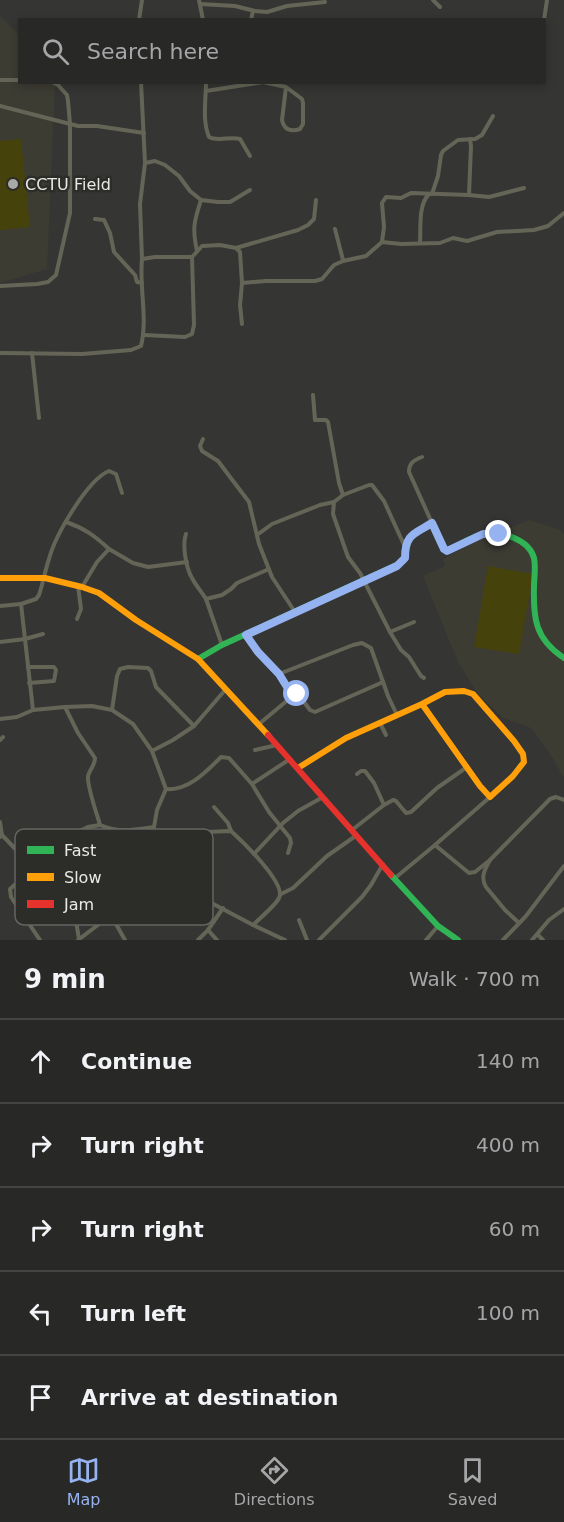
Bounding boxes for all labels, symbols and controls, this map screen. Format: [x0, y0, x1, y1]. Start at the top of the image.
search box [18, 18, 546, 84]
icon: search [39, 35, 72, 68]
text: Search here [87, 39, 219, 64]
place label: CCTU Field [25, 175, 111, 194]
marker: CCTU Field [6, 177, 20, 191]
route end [485, 520, 511, 546]
route start [283, 680, 309, 706]
legend [15, 829, 213, 925]
text: Fast [64, 841, 96, 860]
text: Slow [64, 868, 101, 887]
text: Jam [63, 895, 94, 914]
text: 9 min [24, 964, 106, 994]
text: Walk · 700 m [409, 967, 540, 991]
icon: ahead [24, 1045, 57, 1078]
text: Continue [81, 1049, 192, 1074]
text: 140 m [476, 1049, 540, 1073]
icon: right [24, 1129, 57, 1162]
text: Turn right [81, 1133, 204, 1158]
text: 400 m [476, 1133, 540, 1157]
icon: right [24, 1213, 57, 1246]
text: Turn right [81, 1217, 204, 1242]
text: 60 m [489, 1217, 540, 1241]
icon: left [24, 1297, 57, 1330]
text: Turn left [81, 1301, 186, 1326]
text: 100 m [476, 1301, 540, 1325]
icon: arrive [24, 1381, 57, 1414]
text: Arrive at destination [81, 1385, 338, 1410]
tab: Map [67, 1454, 100, 1509]
tab: Directions [234, 1454, 314, 1509]
tab: Saved [448, 1454, 497, 1509]

